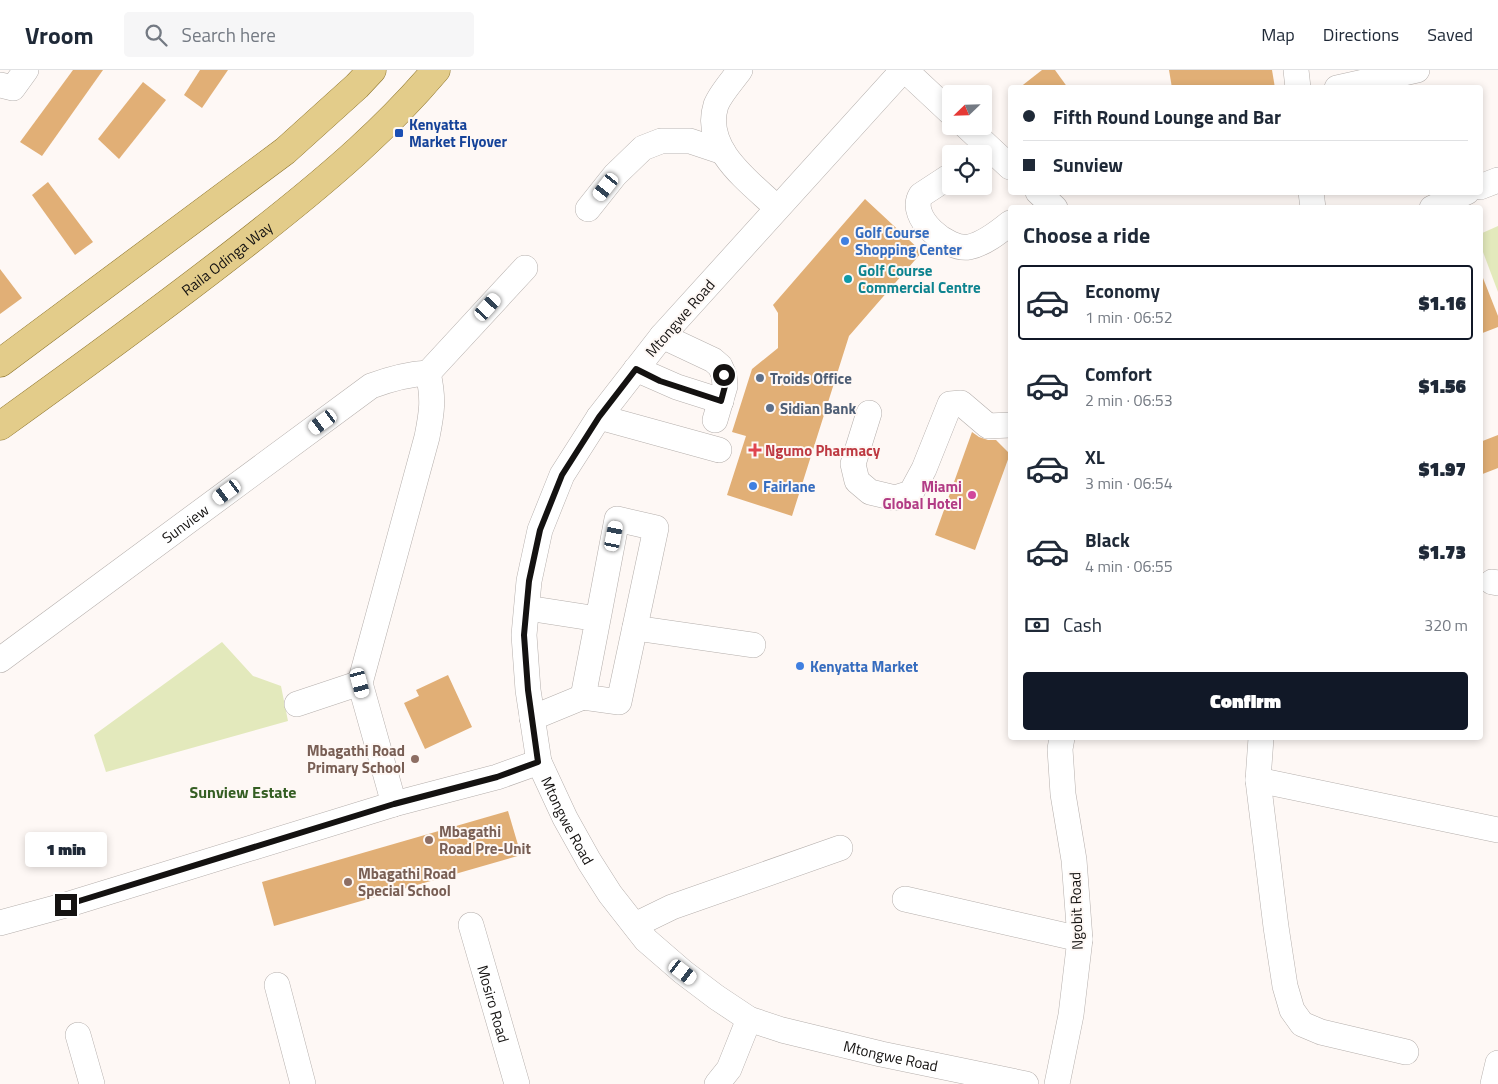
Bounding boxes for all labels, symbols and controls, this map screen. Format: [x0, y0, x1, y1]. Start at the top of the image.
search box [124, 12, 474, 57]
text: Vroom [25, 17, 94, 53]
text: Search here [182, 20, 276, 49]
icon: search [142, 21, 170, 49]
text: Map [1261, 21, 1295, 48]
text: Directions [1323, 21, 1399, 48]
text: Saved [1427, 21, 1473, 48]
north arrow [942, 85, 992, 135]
map controls [942, 85, 992, 195]
text: Fifth Round Lounge and Bar [1053, 102, 1281, 131]
place label: Kenyatta Market Flyover [409, 113, 507, 153]
marker: Kenyatta Market Flyover [393, 127, 405, 139]
button: locate [942, 145, 992, 195]
text: Sunview [1053, 150, 1123, 179]
car [590, 171, 621, 203]
street label: Raila Odinga Way [176, 215, 277, 301]
text: Choose a ride [1023, 218, 1150, 252]
place label: Golf Course Shopping Center [855, 221, 962, 261]
marker: Golf Course Shopping Center [839, 235, 851, 247]
place label: Golf Course Commercial Centre [858, 259, 981, 299]
marker: Golf Course Commercial Centre [842, 273, 854, 285]
street label: Mtongwe Road [640, 274, 720, 362]
text: Economy [1085, 276, 1160, 305]
icon: car [1025, 280, 1070, 325]
text: $1.16 [1419, 288, 1466, 317]
car [472, 291, 503, 323]
text: 1 min · 06:52 [1085, 305, 1173, 329]
text: Comfort [1085, 359, 1152, 388]
icon: car [1025, 363, 1070, 408]
route start [713, 364, 735, 386]
place label: Troids Office [770, 367, 852, 390]
text: $1.56 [1419, 371, 1466, 400]
marker: Troids Office [754, 372, 766, 384]
text: 2 min · 06:53 [1085, 388, 1173, 412]
place label: Sidian Bank [780, 397, 856, 420]
marker: Sidian Bank [764, 402, 776, 414]
car [306, 407, 339, 437]
place label: Ngumo Pharmacy [765, 439, 881, 462]
text: XL [1085, 442, 1105, 471]
marker: Ngumo Pharmacy [749, 444, 761, 456]
icon: car [1025, 446, 1070, 491]
text: $1.97 [1419, 454, 1466, 483]
text: 3 min · 06:54 [1085, 471, 1173, 495]
place label: Fairlane [763, 475, 816, 498]
place label: Miami Global Hotel [882, 475, 962, 515]
car [210, 477, 243, 507]
marker: Fairlane [747, 480, 759, 492]
marker: Miami Global Hotel [966, 489, 978, 501]
street label: Sunview [157, 498, 213, 549]
car [603, 520, 624, 552]
text: Black [1085, 525, 1130, 554]
icon: car [1025, 529, 1070, 574]
text: $1.73 [1419, 537, 1466, 566]
text: 4 min · 06:55 [1085, 554, 1173, 578]
text: Cash [1063, 610, 1102, 639]
icon: cash [1023, 611, 1051, 639]
text: 320 m [1424, 613, 1468, 637]
place label: Kenyatta Market [810, 655, 919, 678]
marker: Kenyatta Market [794, 660, 806, 672]
car [348, 667, 371, 699]
button: Confirm [1023, 672, 1468, 730]
place label: Mbagathi Road Primary School [307, 739, 405, 779]
marker: Mbagathi Road Primary School [409, 753, 421, 765]
street label: Mtongwe Road [536, 772, 600, 869]
district label: Sunview Estate [190, 780, 296, 804]
place label: Mbagathi Road Pre-Unit [439, 820, 531, 860]
callout: 1 min [25, 832, 107, 868]
marker: Mbagathi Road Pre-Unit [423, 834, 435, 846]
text: 1 min [46, 837, 86, 861]
place label: Mbagathi Road Special School [358, 862, 456, 902]
street label: Ngobit Road [1063, 872, 1089, 950]
marker: Mbagathi Road Special School [342, 876, 354, 888]
route end [55, 894, 77, 916]
car [666, 957, 699, 987]
street label: Mosiro Road [472, 962, 516, 1045]
street label: Mtongwe Road [841, 1034, 940, 1077]

